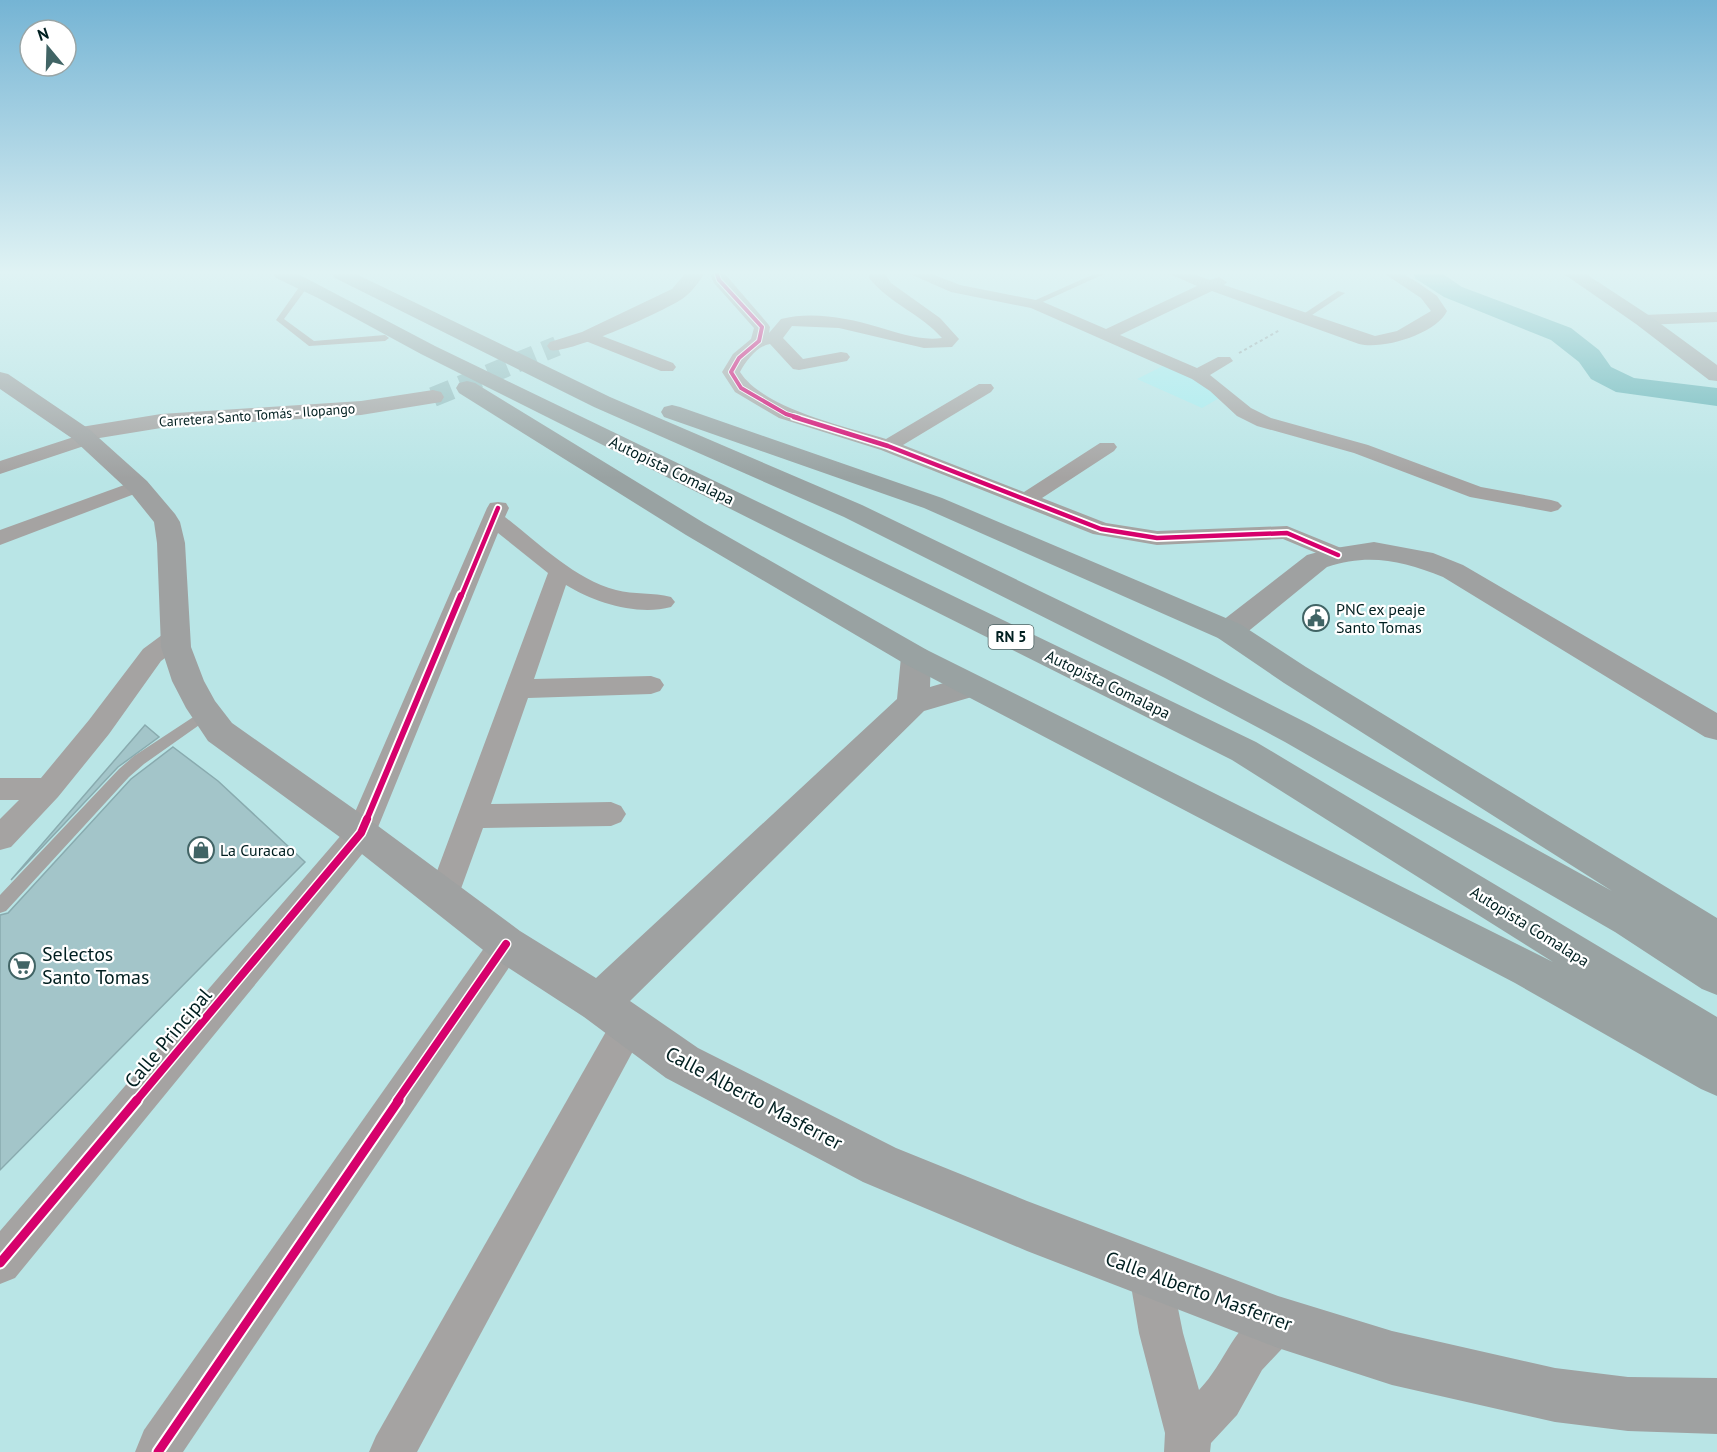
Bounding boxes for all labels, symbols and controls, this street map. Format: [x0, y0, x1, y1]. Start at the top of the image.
north arrow [18, 18, 78, 78]
text: N [35, 23, 51, 45]
street label: Carretera Santo Tomás - Ilopango [158, 399, 356, 431]
street label: Autopista Comalapa [606, 431, 738, 509]
place label: PNC ex peaje Santo Tomas [1336, 599, 1425, 637]
public building icon: PNC ex peaje Santo Tomas [1301, 603, 1331, 633]
road number: RN 5 [988, 625, 1034, 649]
street label: Autopista Comalapa [1042, 645, 1174, 723]
shop icon: La Curacao [186, 835, 216, 865]
place label: La Curacao [220, 840, 295, 860]
street label: Autopista Comalapa [1467, 881, 1593, 971]
place label: Selectos Santo Tomas [42, 941, 149, 990]
supermarket icon: Selectos Santo Tomas [7, 951, 37, 981]
street label: Calle Principal [119, 983, 217, 1093]
street label: Calle Alberto Masferrer [661, 1040, 847, 1156]
street label: Calle Alberto Masferrer [1102, 1245, 1296, 1337]

